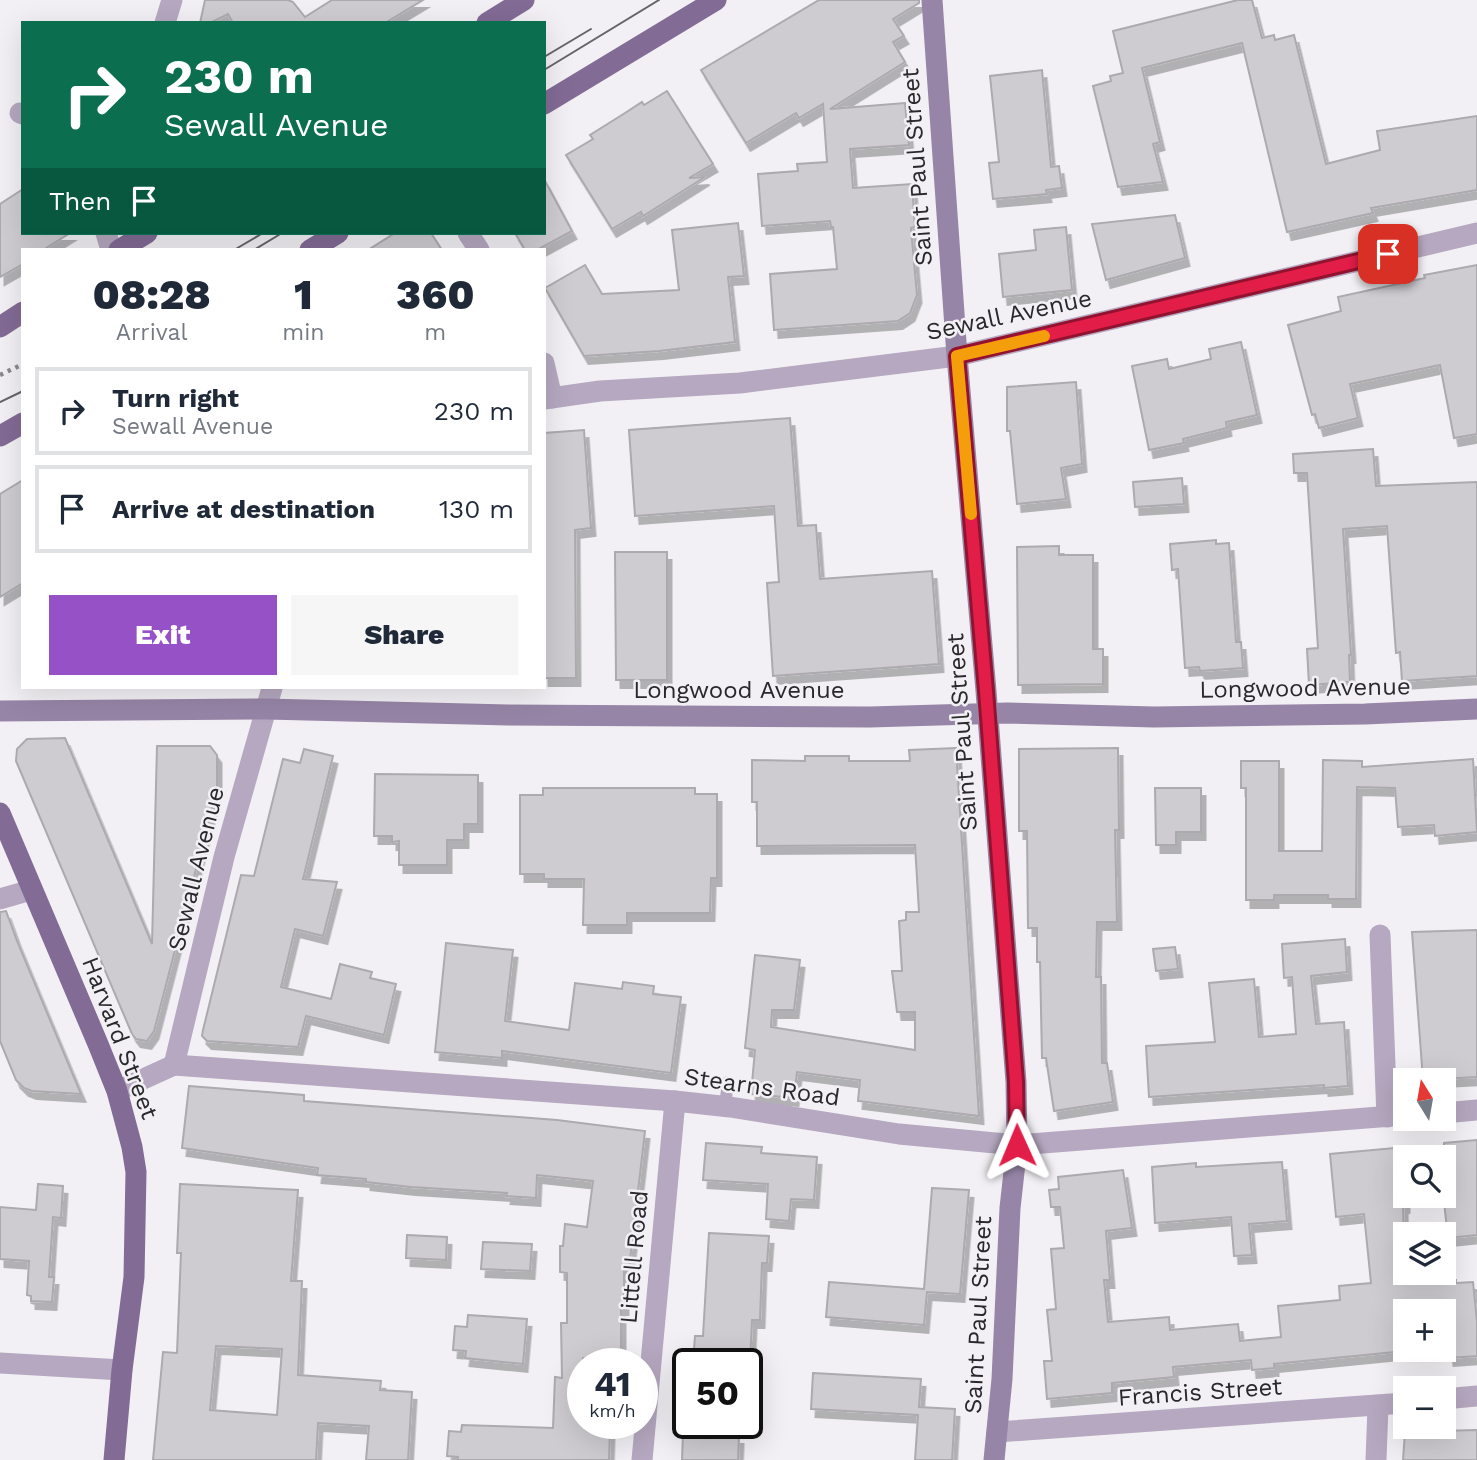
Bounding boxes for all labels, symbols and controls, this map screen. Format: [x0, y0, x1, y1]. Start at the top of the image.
text: 230 m [164, 47, 314, 105]
icon: right [49, 49, 140, 140]
street label: Saint Paul Street [896, 67, 938, 267]
text: Sewall Avenue [164, 106, 388, 144]
icon: arrive [125, 182, 163, 220]
text: Then [49, 186, 111, 216]
pin [1358, 224, 1418, 284]
icon: arrive [1369, 235, 1407, 273]
text: 08:28 [92, 270, 211, 319]
text: 1 [294, 270, 313, 319]
text: 360 [396, 270, 475, 319]
street label: Sewall Avenue [924, 284, 1094, 346]
text: Arrival [116, 319, 188, 346]
text: min [282, 319, 325, 346]
text: m [424, 319, 446, 346]
text: Turn right [112, 383, 239, 413]
icon: right [53, 392, 91, 430]
text: 230 m [434, 396, 514, 426]
text: Sewall Avenue [112, 413, 273, 440]
icon: arrive [53, 490, 91, 528]
text: Arrive at destination [112, 494, 375, 524]
text: 130 m [439, 494, 514, 524]
button: Exit [49, 595, 277, 675]
button: Share [291, 595, 518, 675]
street label: Saint Paul Street [941, 632, 983, 832]
street label: Longwood Avenue [1199, 672, 1411, 704]
street label: Longwood Avenue [633, 676, 845, 704]
street label: Sewall Avenue [162, 784, 230, 954]
street label: Harvard Street [76, 953, 164, 1123]
street label: Stearns Road [682, 1062, 842, 1112]
north arrow [1393, 1068, 1456, 1130]
map controls [1393, 1068, 1456, 1439]
position arrow [980, 1108, 1054, 1182]
button: search [1393, 1145, 1456, 1208]
street label: Littell Road [614, 1189, 654, 1325]
street label: Saint Paul Street [959, 1215, 997, 1415]
button: layers [1393, 1222, 1456, 1285]
button: + [1393, 1299, 1456, 1362]
speed limit sign: 50 [672, 1348, 763, 1439]
text: 41 [594, 1363, 631, 1405]
street label: Francis Street [1117, 1372, 1283, 1412]
button: − [1393, 1376, 1456, 1439]
text: km/h [589, 1400, 636, 1421]

